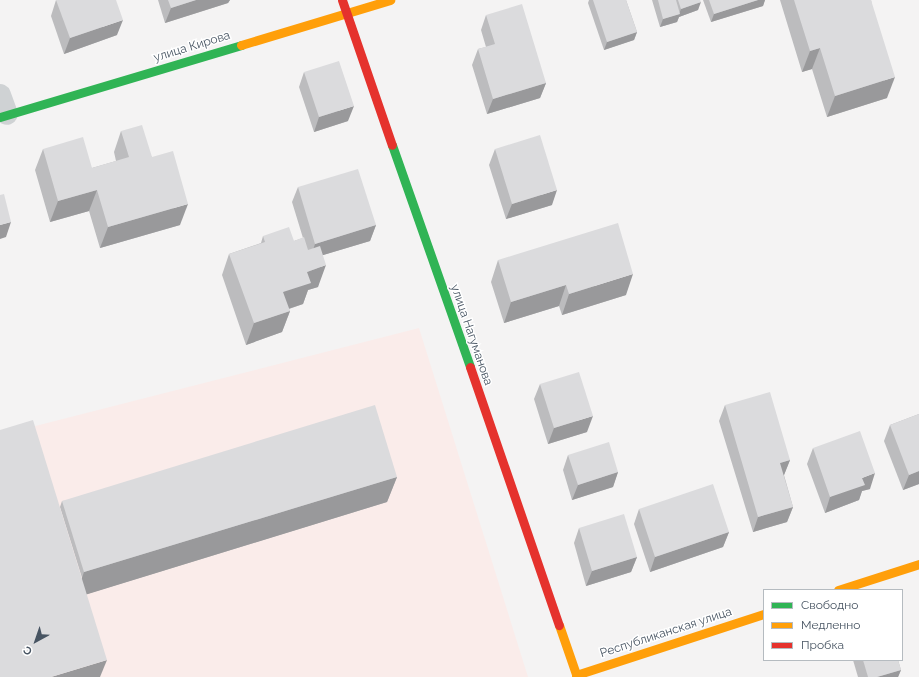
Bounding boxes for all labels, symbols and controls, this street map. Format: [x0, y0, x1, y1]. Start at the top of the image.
street label: улица Кирова [152, 29, 232, 65]
street label: улица Нагуманова [447, 283, 495, 387]
legend [763, 589, 903, 661]
text: Свободно [801, 598, 858, 612]
street label: Республиканская улица [598, 605, 734, 661]
text: Медленно [801, 618, 860, 632]
north arrow [16, 621, 56, 661]
text: Пробка [801, 638, 844, 652]
text: С [21, 643, 35, 658]

